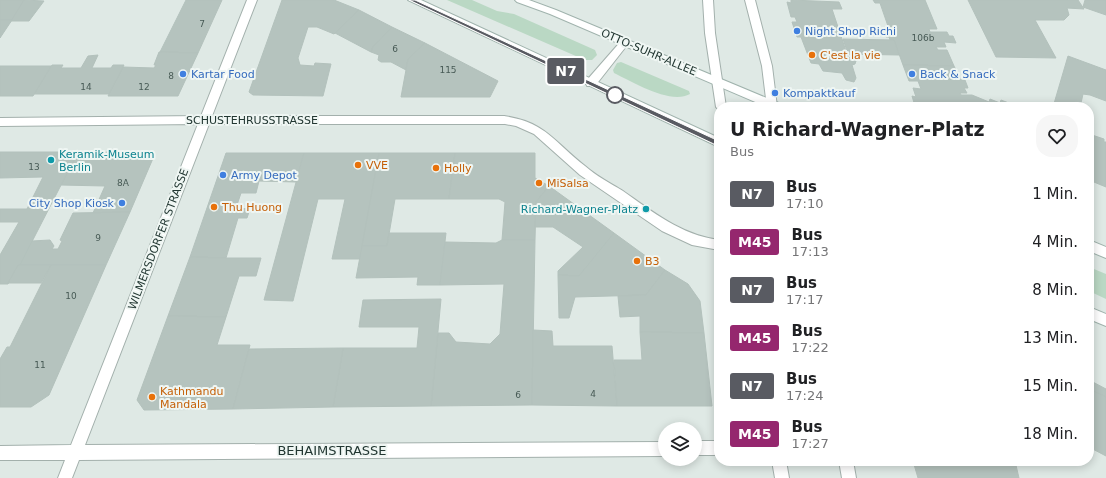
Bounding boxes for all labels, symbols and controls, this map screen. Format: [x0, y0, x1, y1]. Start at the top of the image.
house number: 7 [199, 19, 205, 29]
place label: Night Shop Richi [805, 25, 896, 38]
street label: OTTO-SUHR-ALLEE [599, 26, 699, 79]
marker: Night Shop Richi [792, 26, 802, 36]
house number: 106b [912, 33, 935, 43]
house number: 6 [392, 44, 398, 54]
place label: C'est la vie [820, 49, 881, 62]
marker: C'est la vie [807, 50, 817, 60]
line badge: N7 [548, 58, 584, 84]
text: N7 [555, 63, 577, 79]
house number: 115 [439, 65, 457, 75]
place label: Kartar Food [191, 68, 255, 81]
place label: Back & Snack [920, 68, 996, 81]
marker: Kartar Food [178, 69, 188, 79]
marker: Back & Snack [907, 69, 917, 79]
house number: 8 [168, 71, 174, 81]
house number: 14 [80, 82, 92, 92]
house number: 12 [138, 82, 150, 92]
unlabelled marker [606, 86, 624, 104]
place label: Kompaktkauf [783, 87, 856, 100]
marker: Kompaktkauf [770, 88, 780, 98]
street label: SCHUSTEHRUSSTRASSE [186, 114, 318, 127]
button: heart [1036, 115, 1078, 157]
text: U Richard-Wagner-Platz [730, 118, 985, 140]
text: Bus [730, 144, 754, 159]
place label: Keramik-Museum Berlin [59, 148, 154, 174]
marker: Keramik-Museum Berlin [46, 155, 56, 165]
place label: VVE [366, 159, 388, 172]
marker: VVE [353, 160, 363, 170]
house number: 13 [28, 162, 40, 172]
place label: Holly [444, 162, 472, 175]
marker: Holly [431, 163, 441, 173]
street label: WILMERSDORFER STRASSE [126, 167, 191, 311]
place label: Army Depot [231, 169, 298, 182]
marker: Army Depot [218, 170, 228, 180]
place label: MiSalsa [547, 177, 589, 190]
house number: 8A [117, 178, 130, 188]
marker: MiSalsa [534, 178, 544, 188]
text: Bus [786, 178, 817, 196]
text: 1 Min. [1032, 185, 1078, 203]
text: N7 [741, 186, 763, 202]
text: 17:10 [786, 196, 823, 211]
place label: City Shop Kiosk [29, 197, 115, 210]
marker: City Shop Kiosk [117, 198, 127, 208]
place label: Thu Huong [221, 201, 282, 214]
marker: Thu Huong [209, 202, 219, 212]
place label: Richard-Wagner-Platz [521, 203, 638, 216]
marker: Richard-Wagner-Platz [641, 204, 651, 214]
text: Bus [791, 226, 822, 244]
house number: 9 [95, 233, 101, 243]
text: 4 Min. [1032, 233, 1078, 251]
text: M45 [738, 234, 771, 250]
text: 17:13 [791, 244, 829, 259]
place label: B3 [645, 255, 660, 268]
marker: B3 [632, 256, 642, 266]
text: Bus [786, 274, 817, 292]
text: 8 Min. [1032, 281, 1078, 299]
text: N7 [741, 282, 763, 298]
house number: 10 [65, 291, 77, 301]
text: 17:17 [786, 292, 823, 307]
text: Bus [791, 322, 822, 340]
text: 13 Min. [1023, 329, 1078, 347]
text: M45 [738, 330, 771, 346]
text: 17:22 [791, 340, 829, 355]
house number: 11 [34, 360, 46, 370]
text: Bus [786, 370, 817, 388]
text: 15 Min. [1023, 377, 1078, 395]
text: N7 [741, 378, 763, 394]
place label: Kathmandu Mandala [160, 385, 223, 411]
text: 17:24 [786, 388, 823, 403]
house number: 4 [590, 389, 596, 399]
house number: 6 [515, 390, 521, 400]
marker: Kathmandu Mandala [147, 392, 157, 402]
text: Bus [791, 418, 822, 436]
map controls [658, 422, 702, 466]
button: layers [658, 422, 702, 466]
text: 18 Min. [1023, 425, 1078, 443]
text: M45 [738, 426, 771, 442]
text: 17:27 [791, 436, 829, 451]
street label: BEHAIMSTRASSE [277, 443, 387, 458]

